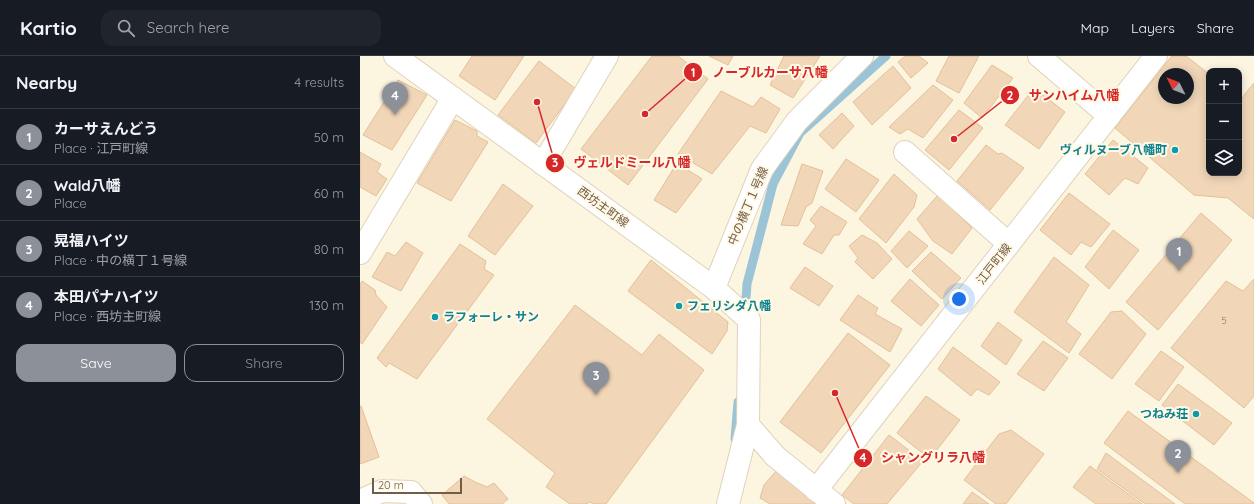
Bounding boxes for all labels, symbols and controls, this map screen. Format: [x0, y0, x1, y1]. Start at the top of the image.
search box [101, 10, 381, 46]
text: Kartio [20, 16, 77, 40]
icon: search [115, 17, 137, 39]
text: Search here [147, 18, 230, 37]
text: Map [1080, 19, 1109, 37]
text: Layers [1131, 19, 1175, 37]
text: Share [1197, 19, 1234, 37]
callout: ノーブルカーサ八幡 [683, 60, 836, 85]
text: ノーブルカーサ八幡 [712, 64, 829, 80]
text: 1 [691, 65, 695, 80]
north arrow [1158, 68, 1194, 104]
map controls [1206, 68, 1242, 176]
button: + [1206, 68, 1242, 104]
text: Nearby [16, 72, 77, 93]
text: 4 results [294, 74, 344, 90]
pin: 4 [382, 82, 408, 115]
callout: サンハイム八幡 [1000, 83, 1127, 108]
text: サンハイム八幡 [1029, 87, 1120, 103]
text: 2 [1007, 88, 1014, 103]
button: − [1206, 104, 1242, 140]
text: カーサえんどう [54, 119, 158, 138]
text: 1 [26, 129, 32, 145]
text: 50 m [314, 129, 344, 145]
text: Place · 江戸町線 [54, 140, 148, 156]
button: layers [1206, 140, 1242, 176]
place label: ヴィルヌーブ八幡町 [1060, 142, 1167, 157]
marker: ヴィルヌーブ八幡町 [1170, 145, 1180, 155]
callout: ヴェルドミール八幡 [545, 150, 698, 175]
text: ヴェルドミール八幡 [573, 154, 691, 170]
text: 3 [552, 155, 558, 170]
street label: 中の横丁１号線 [724, 164, 771, 247]
text: Wald八幡 [54, 176, 121, 195]
street label: 西坊主町線 [575, 183, 632, 230]
text: 2 [25, 185, 33, 201]
text: 60 m [314, 185, 344, 201]
text: Place [54, 195, 87, 211]
text: 晃福ハイツ [54, 231, 129, 250]
pin: 1 [1166, 238, 1192, 271]
street label: 江戸町線 [973, 240, 1014, 287]
text: 3 [26, 241, 32, 257]
text: 80 m [314, 241, 344, 257]
text: Place · 中の横丁１号線 [54, 252, 187, 268]
text: 本田パナハイツ [54, 287, 159, 306]
your location [949, 289, 969, 309]
text: 4 [25, 297, 33, 313]
text: 130 m [309, 297, 344, 313]
place label: フェリシダ八幡 [687, 298, 771, 313]
marker: フェリシダ八幡 [674, 301, 684, 311]
text: Place · 西坊主町線 [54, 308, 161, 324]
place label: ラフォーレ・サン [443, 309, 539, 324]
marker: ラフォーレ・サン [430, 312, 440, 322]
house number: 5 [1221, 314, 1227, 327]
button: Save [16, 344, 176, 382]
button: Share [184, 344, 344, 382]
pin: 3 [583, 362, 609, 395]
place label: つねみ荘 [1140, 406, 1188, 421]
marker: つねみ荘 [1191, 409, 1201, 419]
pin: 2 [1165, 440, 1191, 473]
callout: シャングリラ八幡 [853, 445, 993, 470]
text: シャングリラ八幡 [881, 449, 986, 465]
text: 4 [859, 450, 867, 465]
scale bar [372, 476, 462, 495]
text: 20 m [378, 478, 404, 492]

